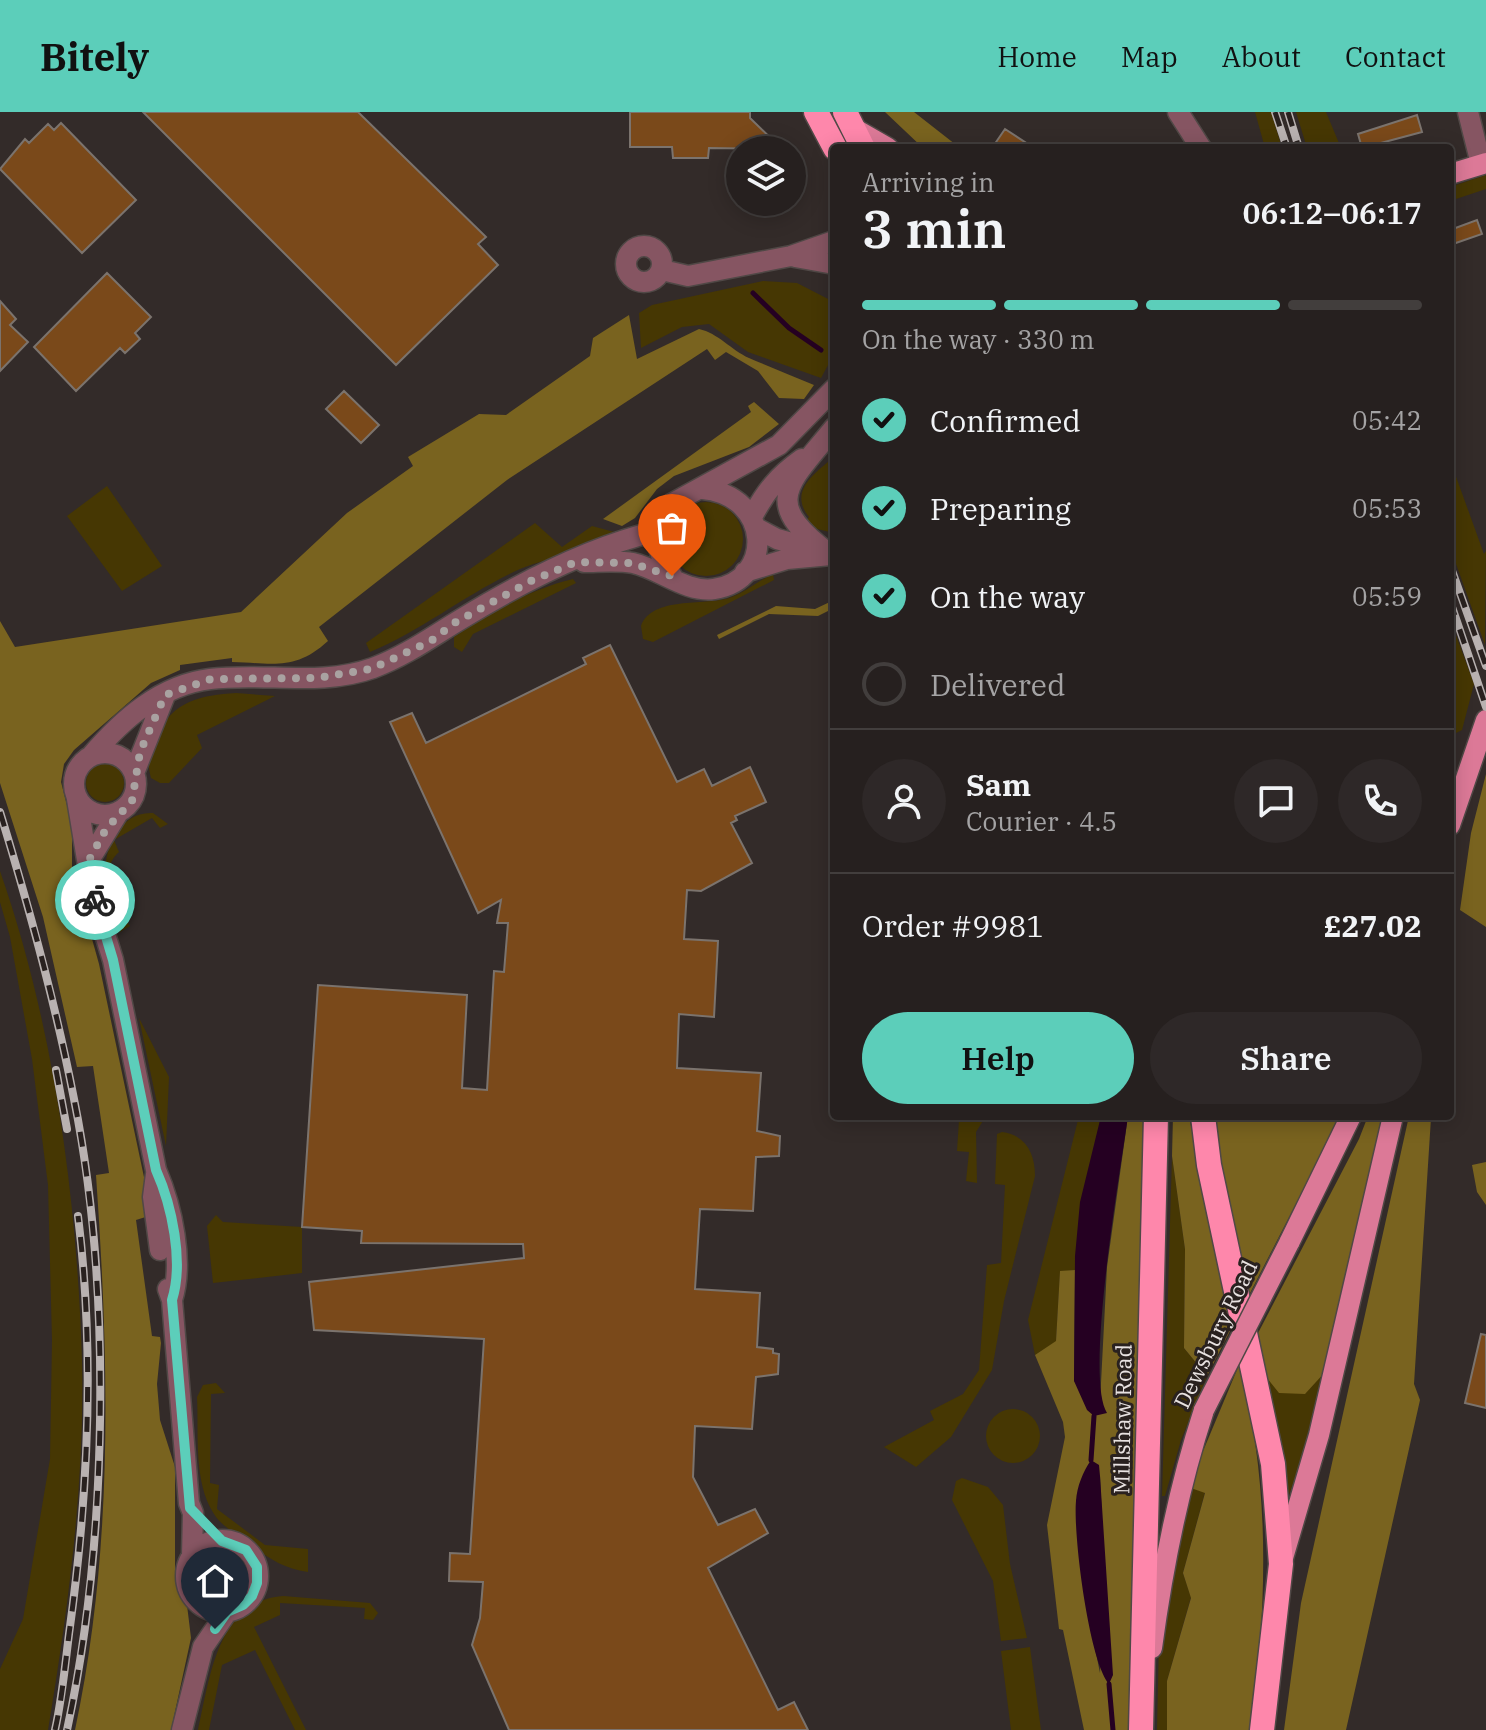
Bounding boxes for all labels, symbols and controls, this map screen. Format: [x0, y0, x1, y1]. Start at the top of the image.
text: Bitely [40, 32, 149, 81]
text: Home [997, 38, 1077, 75]
text: Map [1121, 38, 1178, 75]
text: About [1222, 38, 1301, 75]
text: Contact [1345, 38, 1446, 75]
map controls [726, 136, 806, 216]
button: layers [726, 136, 806, 216]
text: Arriving in [862, 165, 995, 199]
text: 06:12–06:17 [1242, 193, 1422, 232]
text: 3 min [862, 195, 1007, 262]
text: On the way · 330 m [862, 322, 1095, 356]
icon: check [862, 398, 906, 442]
text: Confirmed [930, 401, 1081, 440]
text: 05:42 [1352, 403, 1422, 437]
icon: check [862, 486, 906, 530]
text: Preparing [930, 489, 1071, 528]
text: 05:53 [1352, 491, 1422, 525]
pin [638, 494, 706, 576]
icon: bag [650, 506, 694, 550]
icon: check [862, 574, 906, 618]
text: On the way [930, 577, 1085, 616]
text: 05:59 [1352, 579, 1422, 613]
text: Delivered [930, 665, 1065, 704]
button: person [862, 759, 946, 843]
button: chat [1234, 759, 1318, 843]
button: phone [1338, 759, 1422, 843]
text: Sam [966, 765, 1031, 804]
text: Courier · 4.5 [966, 804, 1117, 838]
courier [55, 860, 135, 940]
icon: bike [73, 878, 117, 922]
text: Order #9981 [862, 906, 1044, 945]
text: £27.02 [1324, 906, 1422, 945]
button: Help [862, 1012, 1134, 1104]
button: Share [1150, 1012, 1422, 1104]
street label: Dewsbury Road [1167, 1255, 1263, 1413]
street label: Millshaw Road [1106, 1344, 1138, 1494]
pin [181, 1547, 249, 1629]
icon: home [193, 1559, 237, 1603]

